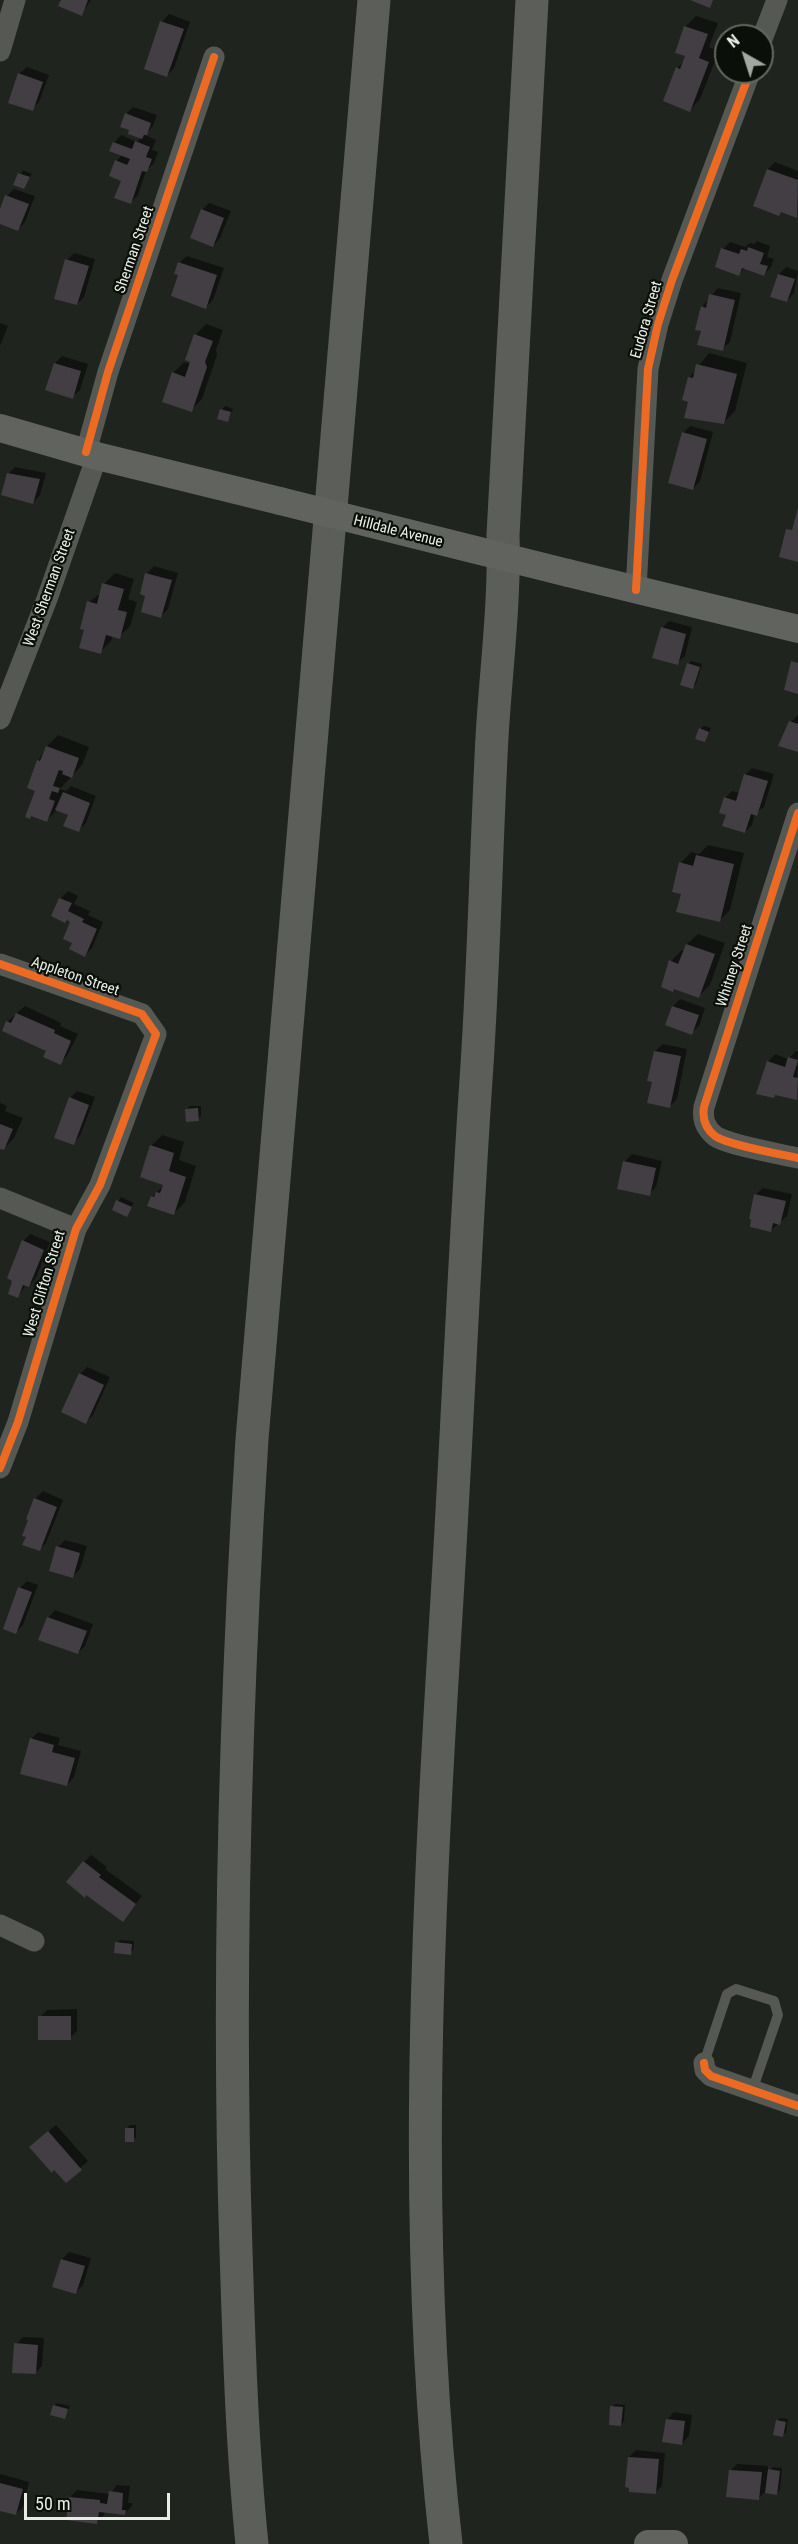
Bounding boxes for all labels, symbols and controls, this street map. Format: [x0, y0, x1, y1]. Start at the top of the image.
north arrow [714, 24, 774, 84]
text: N [724, 31, 743, 52]
street label: Sherman Street [112, 204, 158, 296]
street label: Eudora Street [627, 279, 667, 361]
street label: Hilldale Avenue [352, 512, 444, 552]
street label: West Sherman Street [20, 527, 80, 649]
street label: Whitney Street [713, 923, 757, 1009]
street label: Appleton Street [29, 954, 121, 1000]
street label: West Clifton Street [20, 1228, 70, 1340]
scale bar [27, 2481, 172, 2519]
text: 50 m [35, 2493, 70, 2514]

